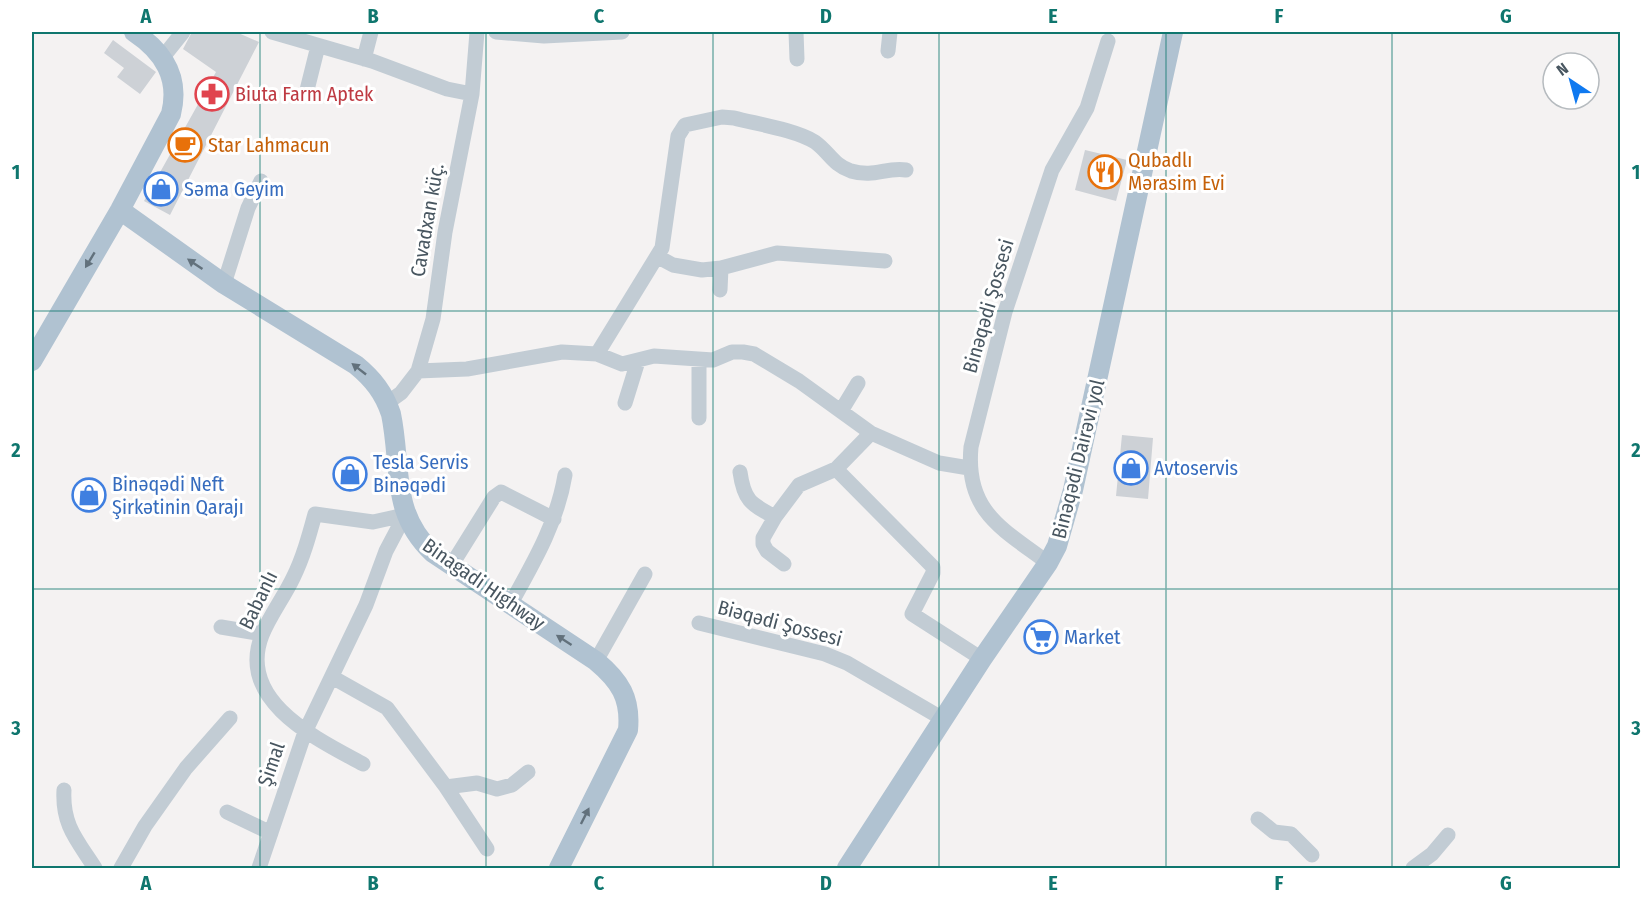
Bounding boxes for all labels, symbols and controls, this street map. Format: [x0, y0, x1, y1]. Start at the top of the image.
text: A [140, 4, 153, 28]
text: B [367, 4, 379, 28]
text: C [594, 4, 605, 28]
text: D [820, 4, 832, 28]
text: E [1048, 4, 1058, 28]
text: F [1275, 4, 1284, 28]
text: G [1500, 4, 1512, 28]
north arrow [1541, 51, 1601, 111]
text: N [1553, 59, 1572, 80]
pharmacy icon: Biuta Farm Aptek [194, 76, 230, 112]
place label: Biuta Farm Aptek [235, 82, 374, 106]
cafe icon: Star Lahmacun [167, 127, 203, 163]
place label: Star Lahmacun [208, 133, 329, 157]
place label: Qubadlı Mərasim Evi [1128, 148, 1225, 195]
restaurant icon: Qubadlı Mərasim Evi [1087, 154, 1123, 190]
text: 1 [12, 160, 20, 184]
text: 1 [1632, 160, 1640, 184]
street label: Cavadxan küç. [405, 161, 449, 279]
shop icon: Səma Geyim [143, 171, 179, 207]
place label: Səma Geyim [184, 177, 284, 201]
street label: Binəqədi Şossesi [957, 236, 1020, 376]
one-way arrow [85, 252, 95, 269]
one-way arrow [187, 259, 203, 270]
one-way arrow [352, 363, 367, 375]
street label: Binəqədi Dairəvi yol [1047, 377, 1109, 541]
text: 2 [10, 438, 21, 462]
text: 2 [1630, 438, 1641, 462]
place label: Tesla Servis Binəqədi [373, 450, 469, 497]
shop icon: Avtoservis [1113, 450, 1149, 486]
shop icon: Tesla Servis Binəqədi [332, 456, 368, 492]
place label: Avtoservis [1154, 456, 1238, 480]
place label: Binəqədi Neft Şirkətinin Qarajı [112, 472, 244, 520]
shop icon: Binəqədi Neft Şirkətinin Qarajı [71, 477, 107, 513]
street label: Binagadi Highway [418, 533, 550, 635]
street label: Babanlı [234, 567, 282, 633]
street label: Biəqədi Şossesi [715, 595, 845, 652]
supermarket icon: Market [1023, 619, 1059, 655]
place label: Market [1064, 625, 1121, 649]
one-way arrow [556, 634, 572, 645]
text: 3 [10, 716, 21, 740]
text: 3 [1630, 716, 1641, 740]
street label: Şimal [252, 739, 291, 790]
one-way arrow [581, 808, 590, 825]
text: A [140, 871, 153, 895]
text: B [367, 871, 379, 895]
text: C [594, 871, 605, 895]
text: D [820, 871, 832, 895]
text: E [1048, 871, 1058, 895]
text: F [1275, 871, 1284, 895]
text: G [1500, 871, 1512, 895]

